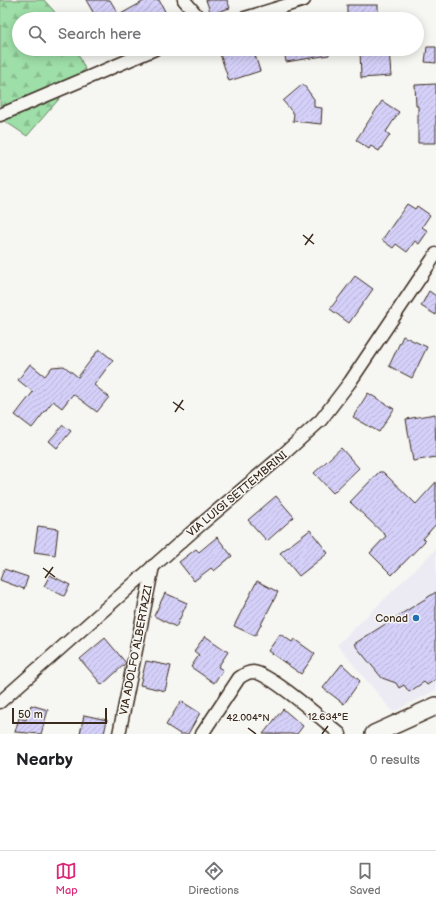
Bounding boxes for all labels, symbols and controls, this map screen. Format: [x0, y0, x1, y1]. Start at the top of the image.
search box [12, 12, 424, 56]
icon: search [26, 23, 48, 45]
text: Search here [58, 25, 141, 44]
street label: VIA LUIGI SETTEMBRINI [184, 448, 290, 540]
street label: VIA ADOLFO ALBERTAZZI [117, 583, 155, 716]
place label: Conad [375, 612, 408, 625]
marker: Conad [411, 613, 421, 623]
scale bar [12, 706, 107, 725]
text: 50 m [18, 708, 43, 721]
text: 12.634°E [308, 711, 349, 723]
text: 42.004°N [226, 712, 270, 724]
text: Nearby [16, 750, 73, 770]
text: 0 results [370, 752, 420, 768]
tab: Map [55, 860, 78, 897]
tab: Directions [188, 860, 239, 897]
tab: Saved [350, 860, 381, 897]

